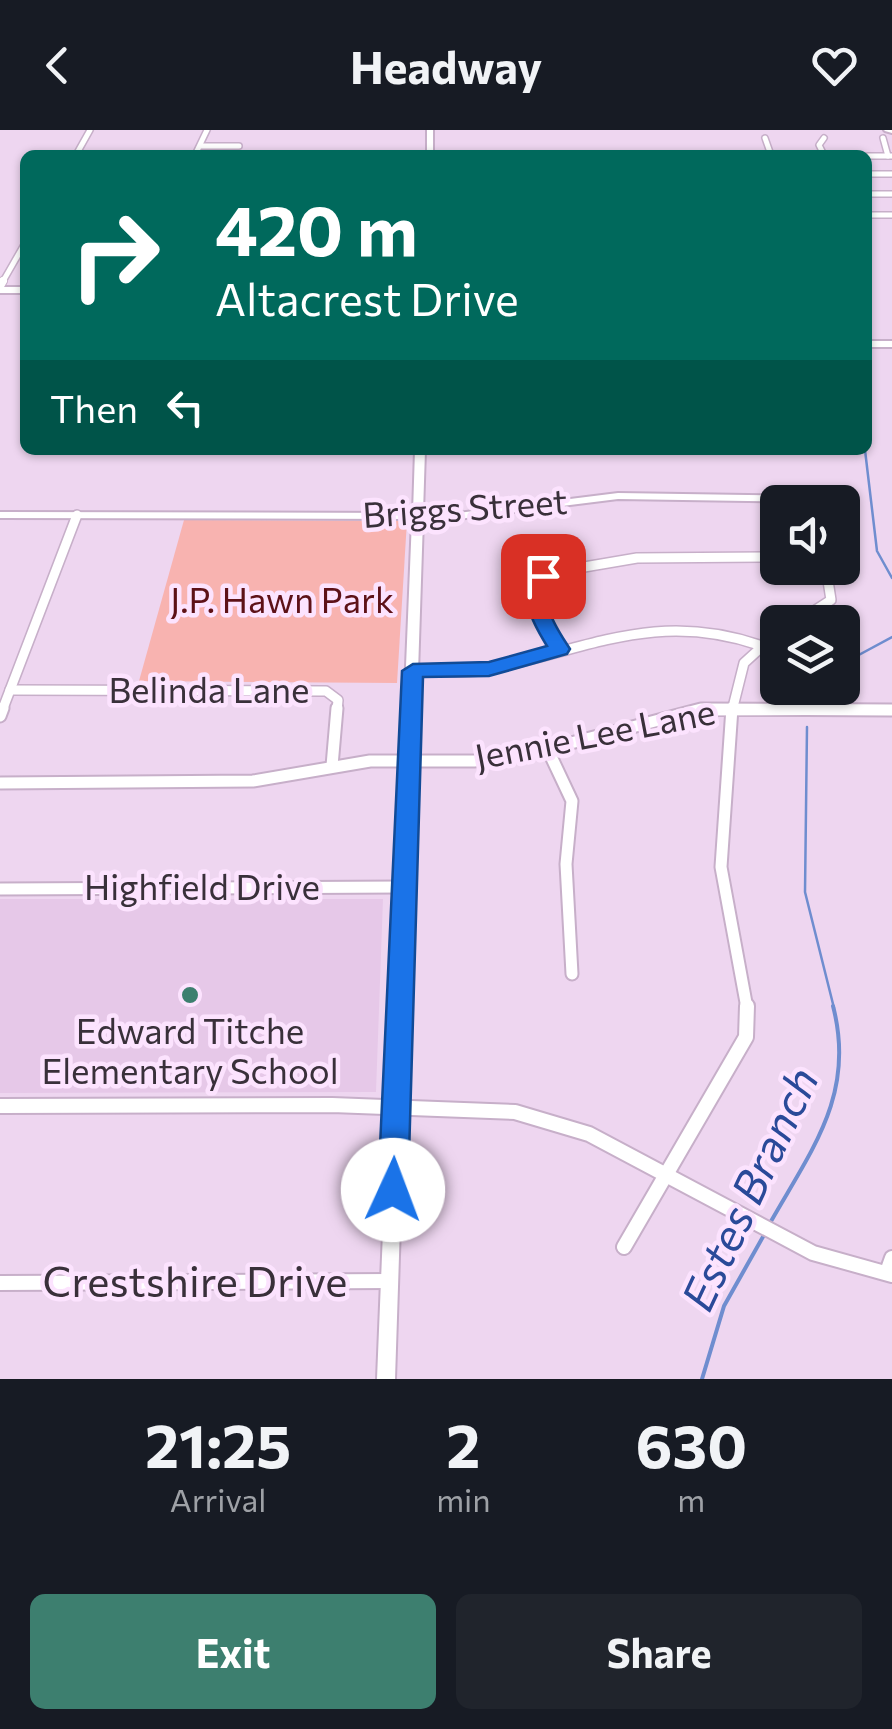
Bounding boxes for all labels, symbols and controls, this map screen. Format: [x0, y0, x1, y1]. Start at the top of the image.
icon: back [30, 38, 85, 93]
text: Headway [350, 38, 542, 93]
icon: heart [807, 38, 862, 93]
text: 420 m [215, 185, 418, 270]
icon: right [50, 190, 180, 320]
text: Altacrest Drive [215, 270, 519, 325]
icon: left [158, 380, 213, 435]
text: Then [50, 384, 138, 431]
street label: Briggs Street [361, 478, 569, 535]
map controls [760, 485, 860, 705]
button: sound [760, 485, 860, 585]
pin [501, 534, 586, 619]
icon: arrive [516, 549, 571, 604]
park label: J.P. Hawn Park [170, 577, 394, 620]
button: layers [760, 605, 860, 705]
street label: Belinda Lane [108, 667, 310, 710]
street label: Jennie Lee Lane [471, 688, 718, 777]
street label: Highfield Drive [84, 864, 320, 907]
marker: Edward Titche Elementary School [179, 984, 201, 1006]
place label: Edward Titche Elementary School [41, 1008, 339, 1091]
water label: Estes Branch [667, 1058, 828, 1318]
position arrow [341, 1138, 445, 1242]
street label: Crestshire Drive [43, 1254, 347, 1306]
text: 21:25 [145, 1407, 291, 1480]
text: 2 [446, 1407, 480, 1480]
text: 630 [636, 1407, 747, 1480]
text: Arrival [170, 1479, 267, 1519]
text: min [436, 1479, 491, 1519]
text: m [677, 1479, 705, 1519]
button: Exit [30, 1594, 436, 1709]
button: Share [456, 1594, 862, 1709]

